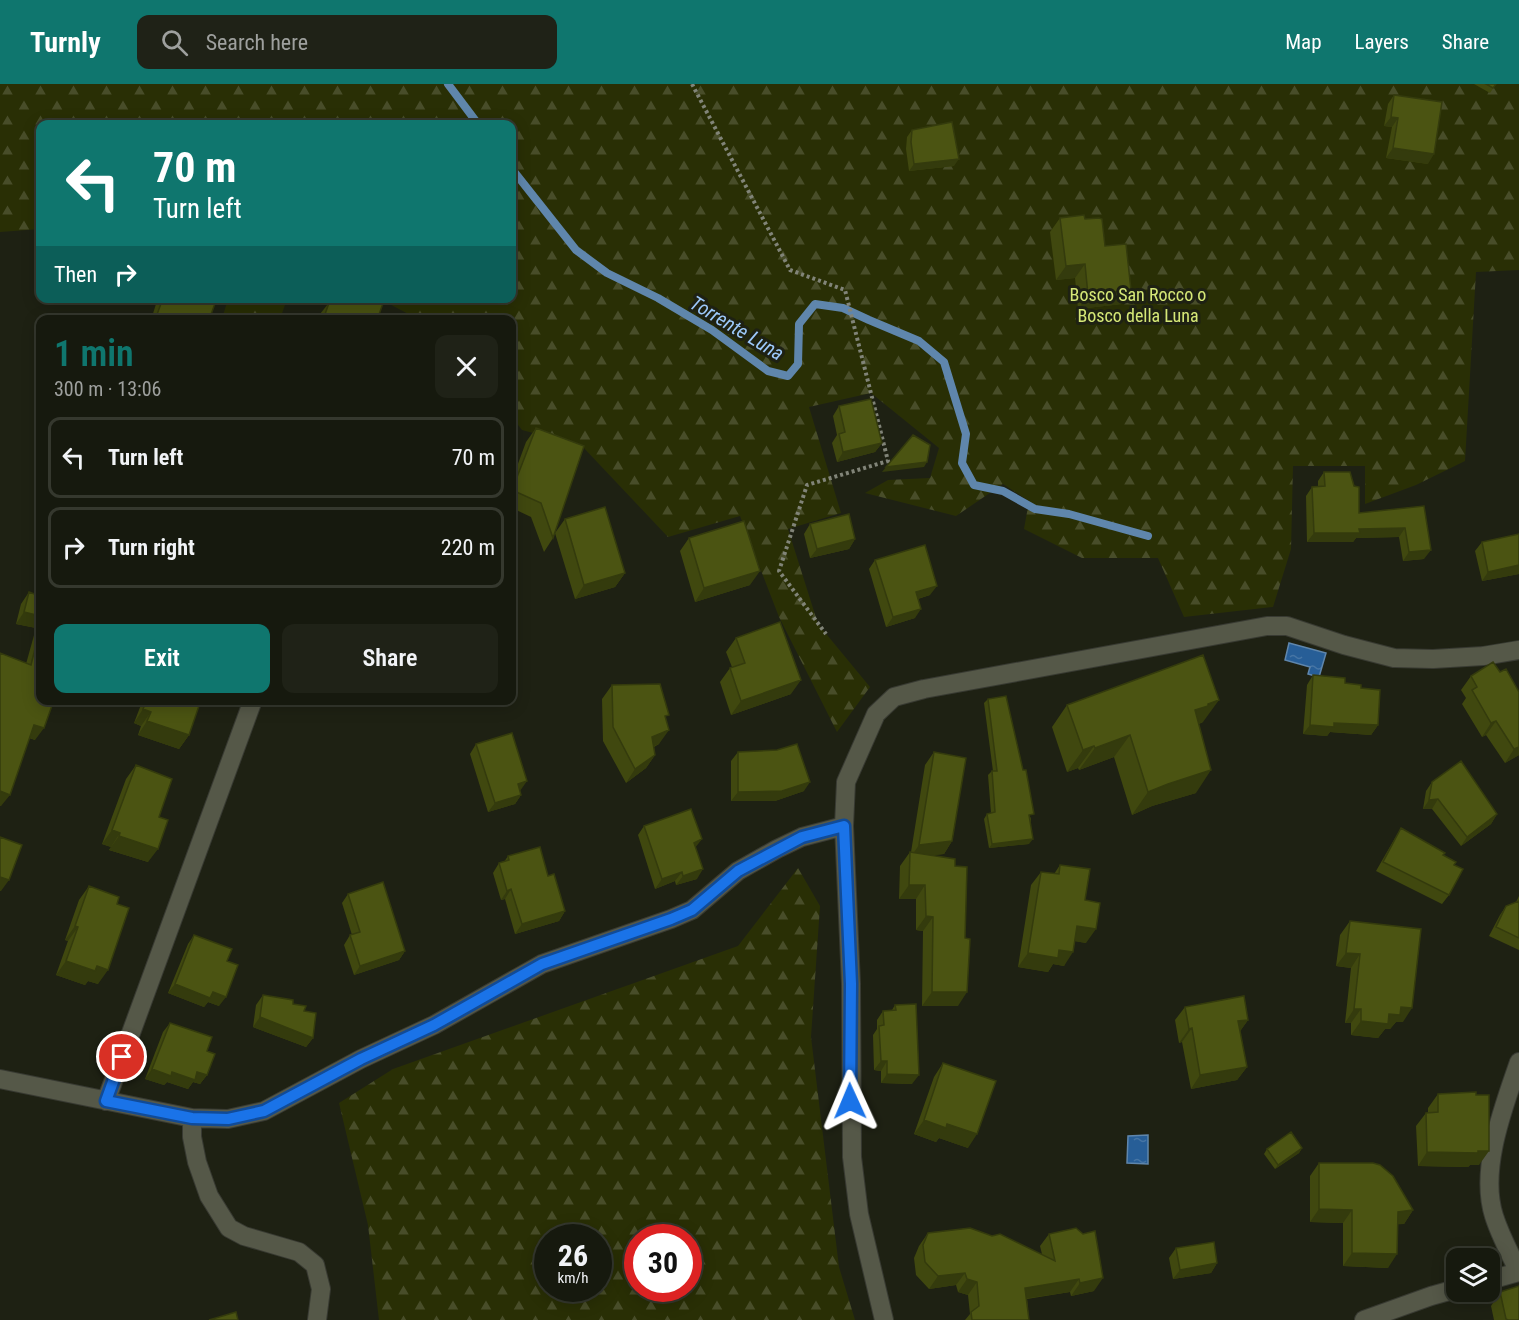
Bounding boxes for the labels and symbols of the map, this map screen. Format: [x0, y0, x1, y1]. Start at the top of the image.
park label: Bosco San Rocco o Bosco della Luna [1070, 284, 1206, 326]
water label: Torrente Luna [686, 291, 788, 365]
pin [96, 1031, 147, 1082]
position arrow [818, 1069, 882, 1133]
speed limit sign: 30 [624, 1224, 702, 1302]

